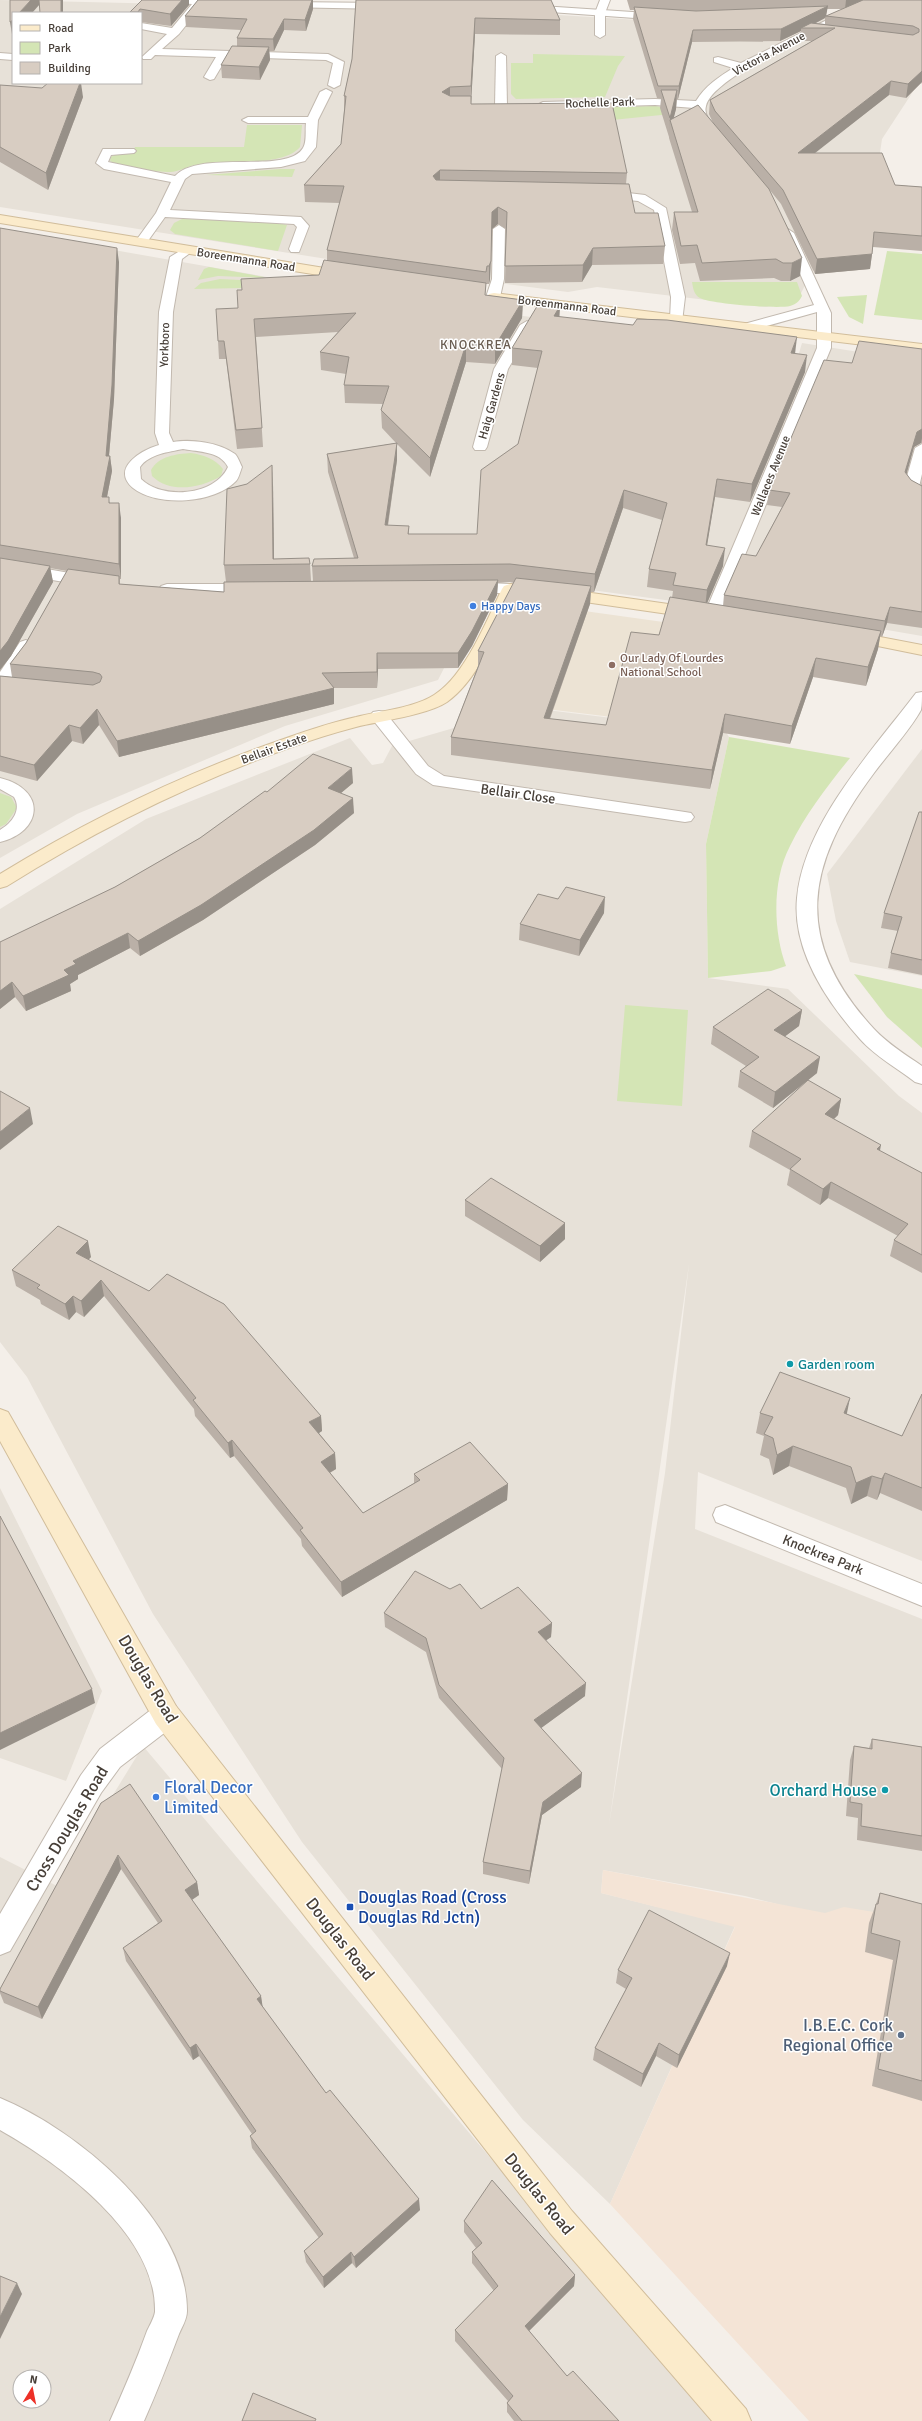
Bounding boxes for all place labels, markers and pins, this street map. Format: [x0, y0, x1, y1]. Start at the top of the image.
place label: Happy Days [481, 599, 541, 614]
marker: Happy Days [468, 601, 478, 611]
place label: Our Lady Of Lourdes National School [620, 651, 724, 680]
marker: Our Lady Of Lourdes National School [607, 660, 617, 670]
place label: Garden room [798, 1356, 875, 1373]
marker: Garden room [785, 1359, 795, 1369]
place label: Floral Decor Limited [164, 1777, 253, 1818]
place label: Orchard House [770, 1780, 877, 1801]
marker: Orchard House [880, 1785, 890, 1795]
marker: Floral Decor Limited [151, 1792, 161, 1802]
place label: Douglas Road (Cross Douglas Rd Jctn) [358, 1887, 507, 1928]
marker: Douglas Road (Cross Douglas Rd Jctn) [345, 1902, 355, 1912]
place label: I.B.E.C. Cork Regional Office [783, 2015, 893, 2056]
marker: I.B.E.C. Cork Regional Office [896, 2030, 906, 2040]

